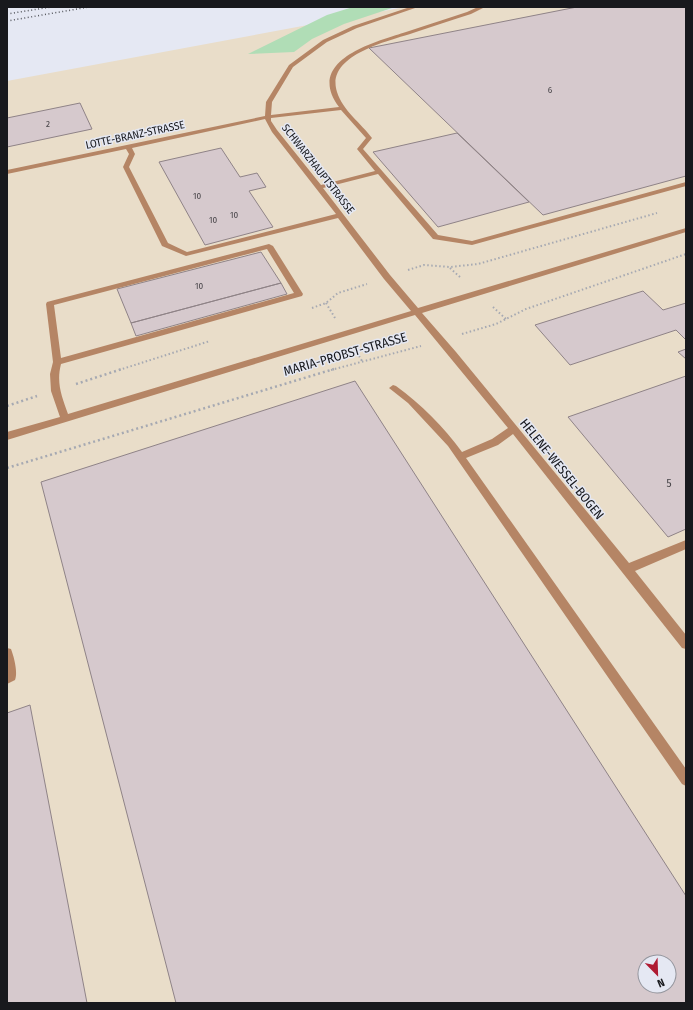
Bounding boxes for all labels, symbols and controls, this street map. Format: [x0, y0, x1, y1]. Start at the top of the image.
house number: 6 [548, 85, 553, 95]
street label: LOTTE-BRANZ-STRASSE [84, 118, 186, 152]
house number: 2 [46, 119, 50, 129]
street label: SCHWARZHAUPTSTRASSE [279, 122, 357, 216]
house number: 10 [193, 191, 201, 201]
house number: 10 [230, 210, 238, 220]
house number: 10 [209, 215, 217, 225]
house number: 10 [195, 281, 203, 291]
street label: MARIA-PROBST-STRASSE [282, 329, 408, 379]
street label: HELENE-WESSEL-BOGEN [517, 416, 607, 522]
house number: 5 [666, 477, 672, 490]
north arrow [637, 954, 677, 994]
text: N [655, 975, 666, 990]

